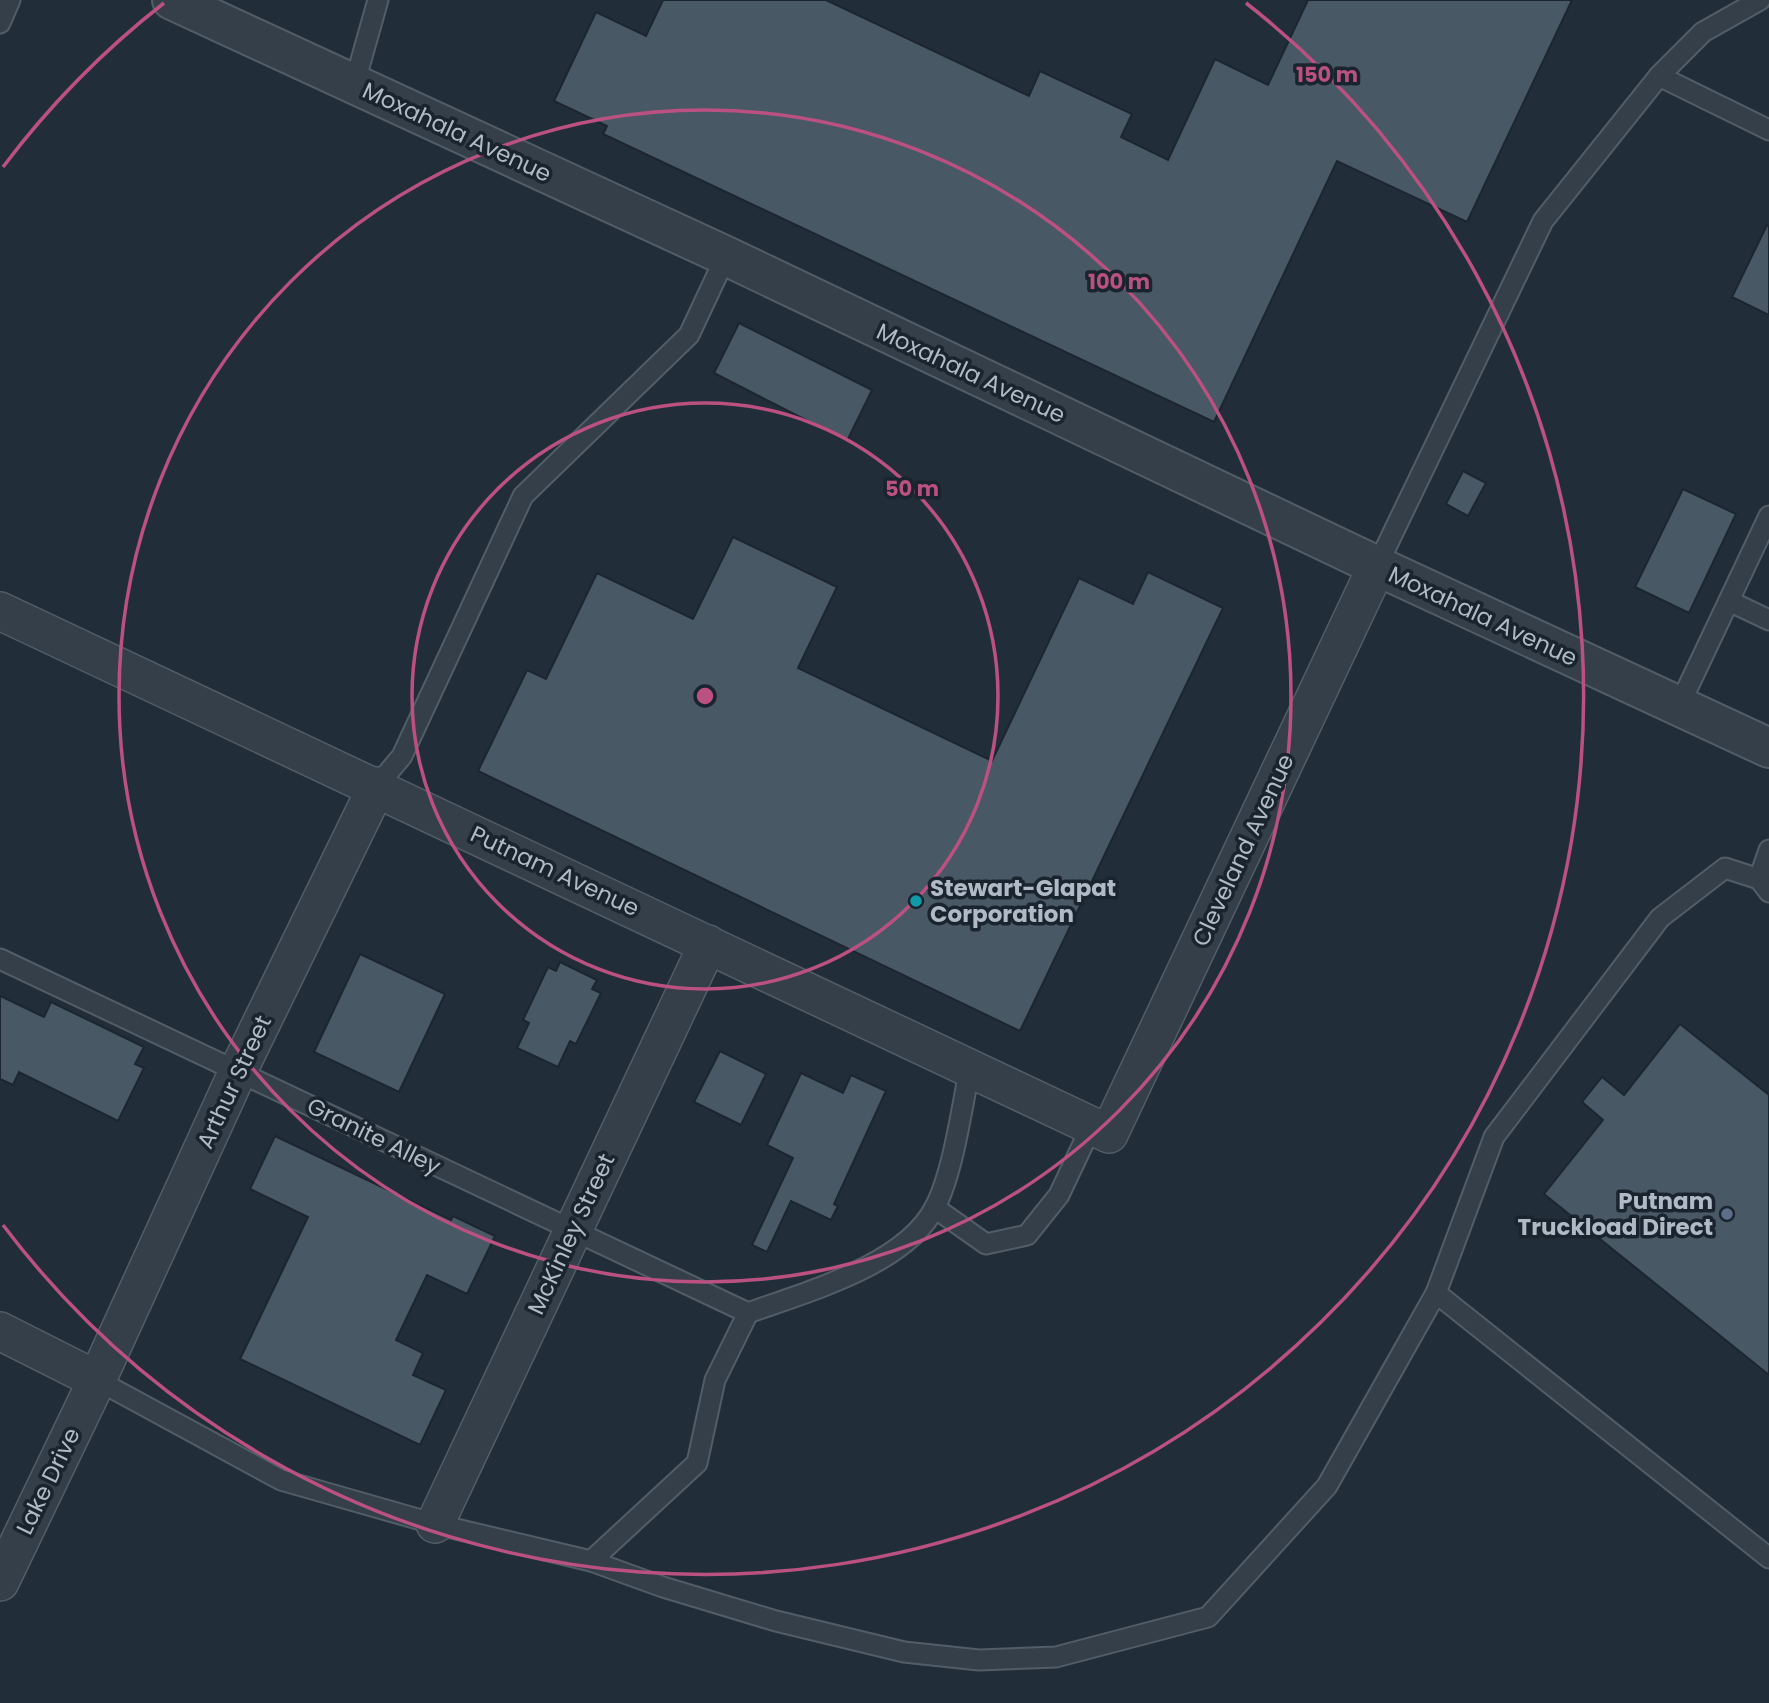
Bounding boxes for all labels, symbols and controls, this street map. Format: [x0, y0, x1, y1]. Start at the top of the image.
text: 150 m [1296, 60, 1358, 89]
street label: Moxahala Avenue [357, 74, 557, 190]
text: 100 m [1088, 267, 1150, 296]
street label: Moxahala Avenue [871, 315, 1071, 431]
text: 50 m [885, 474, 939, 503]
street label: Moxahala Avenue [1383, 558, 1583, 674]
centre of rings [693, 684, 717, 708]
street label: Cleveland Avenue [1184, 749, 1302, 951]
street label: Putnam Avenue [465, 818, 645, 924]
place label: Stewart-Glapat Corporation [930, 872, 1116, 930]
marker: Stewart-Glapat Corporation [908, 893, 924, 909]
street label: Arthur Street [189, 1010, 279, 1154]
street label: Granite Alley [302, 1090, 446, 1182]
street label: McKinley Street [520, 1148, 622, 1320]
place label: Putnam Truckload Direct [1518, 1185, 1713, 1243]
marker: Putnam Truckload Direct [1719, 1206, 1735, 1222]
street label: Lake Drive [8, 1422, 88, 1540]

